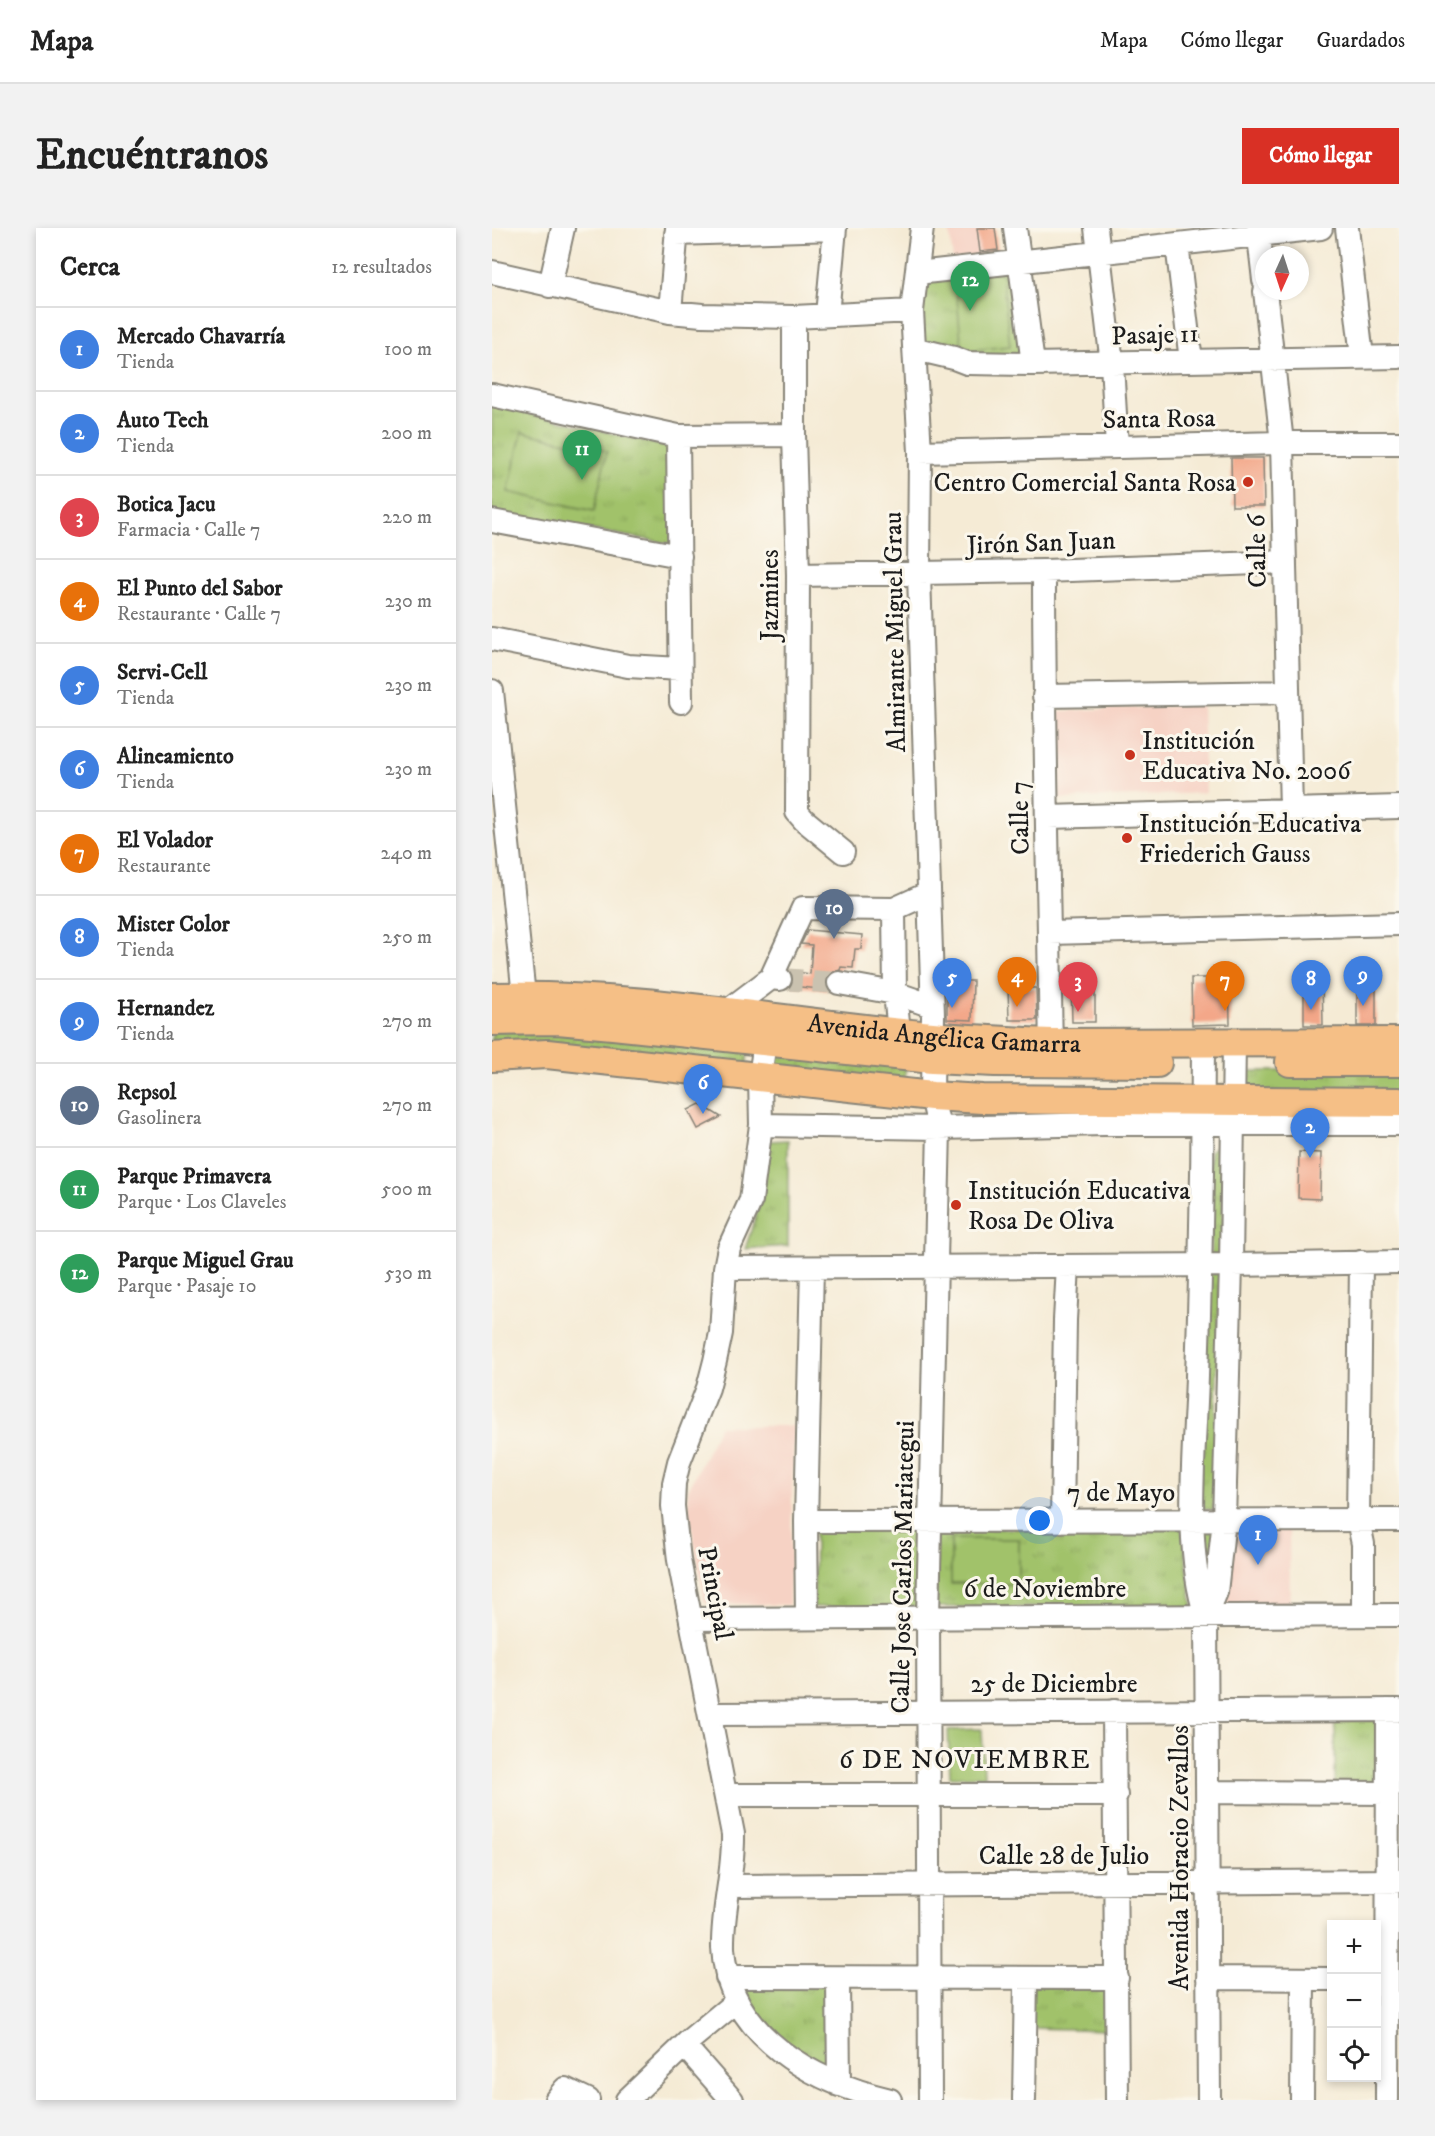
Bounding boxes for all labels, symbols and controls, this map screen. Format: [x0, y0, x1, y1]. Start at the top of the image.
text: Mapa [30, 24, 93, 59]
text: Mapa [1100, 28, 1148, 54]
text: Cómo llegar [1181, 28, 1283, 54]
text: Guardados [1316, 28, 1405, 54]
button: Cómo llegar [1242, 128, 1399, 184]
text: Encuéntranos [36, 130, 268, 182]
north arrow [1255, 246, 1309, 300]
text: Cerca [60, 251, 120, 284]
text: 12 resultados [331, 255, 432, 280]
pin: 12 [950, 262, 990, 311]
street label: Pasaje 11 [1111, 317, 1199, 354]
text: Mercado Chavarría [117, 323, 285, 350]
text: 1 [76, 337, 83, 362]
text: 100 m [384, 337, 432, 362]
text: Tienda [117, 350, 174, 375]
street label: Santa Rosa [1102, 402, 1216, 437]
text: Auto Tech [117, 407, 209, 434]
text: 2 [75, 421, 84, 446]
text: 200 m [381, 421, 432, 446]
pin: 11 [562, 430, 602, 480]
text: Tienda [117, 434, 174, 459]
place label: Centro Comercial Santa Rosa [934, 467, 1236, 500]
marker: Centro Comercial Santa Rosa [1241, 475, 1255, 489]
text: Botica Jacu [117, 491, 216, 518]
text: 3 [76, 505, 83, 530]
text: 220 m [382, 505, 432, 530]
street label: Almirante Miguel Grau [877, 511, 914, 753]
street label: Calle 6 [1240, 512, 1275, 588]
text: Farmacia · Calle 7 [117, 518, 261, 543]
street label: Jirón San Juan [964, 524, 1116, 563]
street label: Jazmines [754, 549, 787, 643]
text: El Punto del Sabor [117, 575, 283, 602]
text: 4 [74, 589, 85, 614]
text: 230 m [385, 589, 432, 614]
text: Restaurante · Calle 7 [117, 602, 281, 627]
text: Servi-Cell [117, 659, 207, 686]
text: 5 [75, 673, 84, 698]
text: 230 m [385, 673, 432, 698]
text: Tienda [117, 686, 174, 711]
place label: Institución Educativa No. 2006 [1142, 725, 1352, 788]
text: Alineamiento [117, 743, 234, 770]
marker: Institución Educativa No. 2006 [1123, 748, 1137, 762]
text: 6 [74, 757, 85, 782]
text: 230 m [385, 757, 432, 782]
text: Tienda [117, 770, 174, 795]
street label: Calle 7 [1003, 781, 1038, 855]
place label: Institución Educativa Friederich Gauss [1139, 808, 1361, 871]
text: El Volador [117, 827, 213, 854]
marker: Institución Educativa Friederich Gauss [1120, 831, 1134, 845]
text: 7 [74, 841, 85, 866]
text: 240 m [381, 841, 432, 866]
text: Restaurante [117, 854, 211, 879]
pin: 10 [814, 890, 854, 939]
text: Mister Color [117, 911, 230, 938]
text: 8 [74, 925, 85, 950]
text: 250 m [382, 925, 432, 950]
text: Tienda [117, 938, 174, 963]
pin: 9 [1344, 956, 1382, 1006]
pin: 5 [932, 958, 972, 1008]
pin: 4 [998, 958, 1036, 1007]
pin: 8 [1292, 960, 1330, 1010]
pin: 3 [1058, 962, 1098, 1012]
pin: 7 [1206, 962, 1244, 1011]
text: Hernandez [117, 995, 214, 1022]
street label: Avenida Angélica Gamarra [805, 1007, 1081, 1061]
text: 9 [75, 1009, 84, 1034]
text: 270 m [382, 1009, 432, 1034]
text: Tienda [117, 1022, 174, 1047]
pin: 6 [684, 1064, 722, 1114]
text: Repsol [117, 1079, 176, 1106]
text: 10 [70, 1093, 89, 1118]
text: 270 m [382, 1093, 432, 1118]
text: Gasolinera [117, 1106, 202, 1131]
pin: 2 [1290, 1108, 1330, 1158]
text: Parque Primavera [117, 1163, 271, 1190]
place label: Institución Educativa Rosa De Oliva [968, 1175, 1190, 1238]
text: 11 [72, 1177, 87, 1202]
text: 500 m [381, 1177, 432, 1202]
text: Parque · Los Claveles [117, 1190, 286, 1215]
marker: Institución Educativa Rosa De Oliva [949, 1198, 963, 1212]
text: Parque Miguel Grau [117, 1247, 294, 1274]
text: 12 [71, 1261, 88, 1286]
text: 530 m [385, 1261, 432, 1286]
text: Parque · Pasaje 10 [117, 1274, 256, 1299]
street label: Calle Jose Carlos Mariategui [884, 1420, 923, 1714]
street label: 7 de Mayo [1067, 1477, 1175, 1510]
your location [1025, 1506, 1054, 1535]
pin: 1 [1238, 1516, 1278, 1565]
street label: Principal [689, 1544, 740, 1643]
street label: 6 de Noviembre [964, 1573, 1126, 1606]
street label: 25 de Diciembre [970, 1668, 1138, 1701]
street label: Avenida Horacio Zevallos [1164, 1725, 1197, 1991]
district label: 6 DE NOVIEMBRE [839, 1743, 1091, 1777]
street label: Calle 28 de Julio [979, 1840, 1149, 1873]
map controls [1327, 1920, 1381, 2082]
button: + [1327, 1920, 1381, 1974]
button: − [1327, 1974, 1381, 2028]
button: locate [1327, 2028, 1381, 2082]

